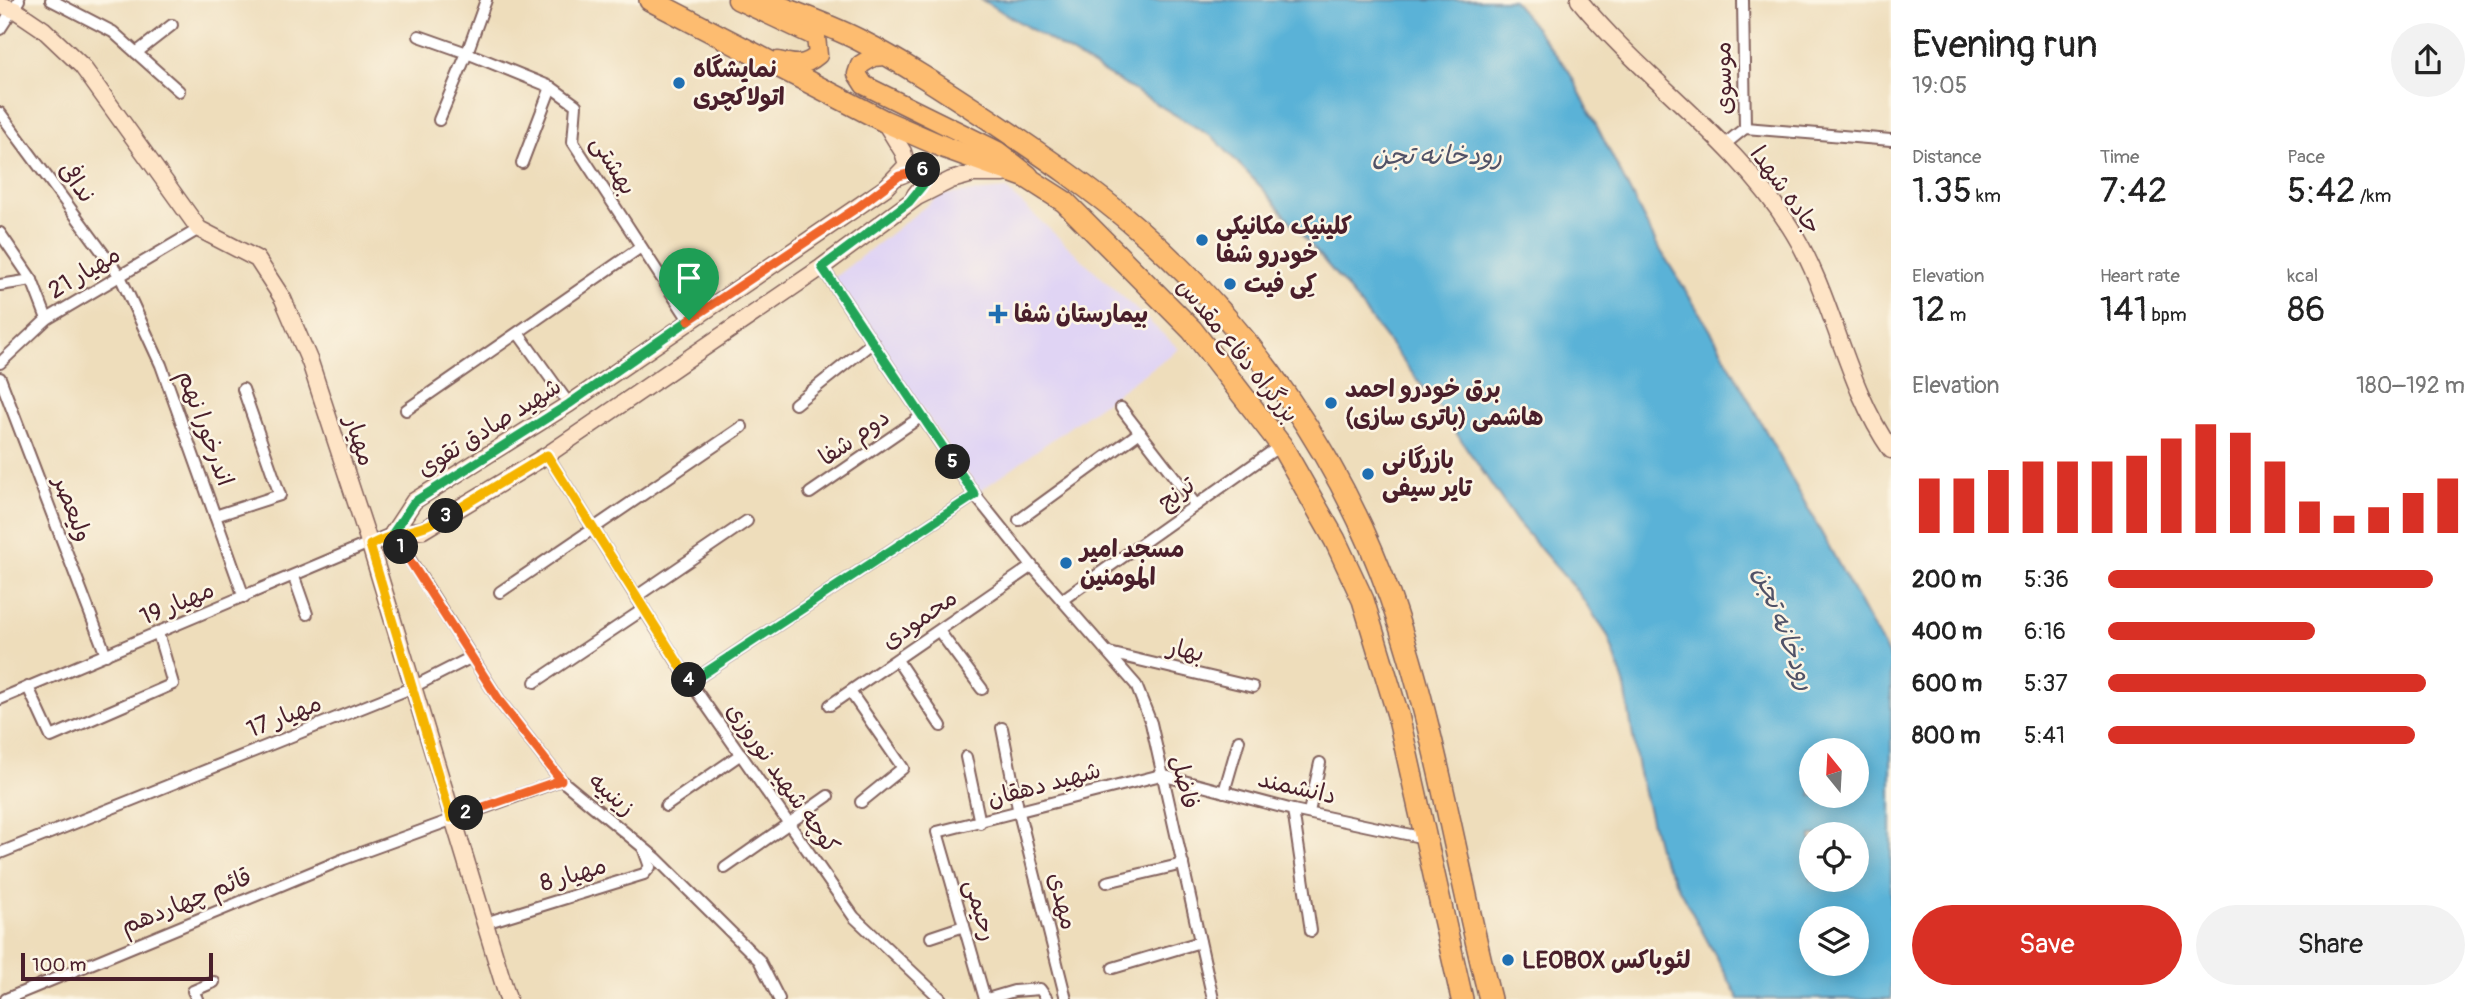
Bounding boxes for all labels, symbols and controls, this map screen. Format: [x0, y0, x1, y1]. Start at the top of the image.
text: Evening run [1912, 21, 2098, 69]
button: share [2391, 23, 2465, 97]
street label: موسوی [1708, 41, 1739, 115]
place label: نمایشگاه اتولاکچری [693, 54, 785, 112]
text: 19:05 [1912, 71, 1967, 100]
marker: نمایشگاه اتولاکچری [671, 75, 687, 91]
street label: بهشتی [585, 130, 643, 200]
water label: رودخانه تجن [1372, 140, 1502, 172]
street label: جاده شهدا [1744, 140, 1827, 240]
text: Distance [1912, 145, 1981, 169]
text: Time [2100, 145, 2139, 169]
text: Pace [2287, 145, 2325, 169]
pin: 6 [906, 152, 940, 188]
street label: ندافی [52, 156, 102, 208]
text: 6 [917, 157, 928, 181]
text: 1.35 [1912, 169, 1972, 213]
text: 7:42 [2100, 169, 2167, 213]
text: 5:42 [2287, 169, 2356, 213]
text: km [1972, 184, 2001, 208]
text: /km [2356, 184, 2391, 208]
place label: کلینیک مکانیکی خودرو شفا [1216, 212, 1352, 270]
marker: کلینیک مکانیکی خودرو شفا [1194, 232, 1210, 248]
street label: مهیار 21 [43, 240, 126, 305]
pin [659, 248, 719, 320]
icon: arrive [670, 259, 708, 297]
text: Elevation [1912, 264, 1984, 288]
text: Heart rate [2100, 264, 2180, 288]
text: kcal [2287, 264, 2318, 288]
place label: کِی فیت [1244, 270, 1317, 299]
street label: بزرگراه دفاع مقدس [1169, 272, 1305, 430]
marker: کِی فیت [1222, 276, 1238, 292]
text: 12 [1912, 288, 1945, 332]
text: 141 [2100, 288, 2147, 332]
text: 86 [2287, 288, 2325, 332]
place label: بیمارستان شفا [1014, 300, 1148, 329]
text: m [1945, 303, 1966, 327]
text: bpm [2147, 303, 2187, 327]
marker: بیمارستان شفا [988, 304, 1008, 324]
street label: اندرخورا نهم [168, 366, 240, 491]
street label: شهید صادق تقوی [412, 371, 567, 483]
text: Elevation [1912, 371, 2000, 400]
text: 180–192 m [2356, 371, 2465, 400]
place label: برق خودرو احمد هاشمی (باتری سازی) [1345, 375, 1543, 432]
marker: برق خودرو احمد هاشمی (باتری سازی) [1323, 395, 1339, 411]
street label: دوم شفا [813, 403, 898, 475]
street label: مهیار [337, 411, 381, 470]
pin: 5 [936, 444, 970, 480]
place label: بازرگانی تایر سیفی [1382, 445, 1473, 503]
text: 5 [947, 449, 958, 473]
marker: بازرگانی تایر سیفی [1360, 466, 1376, 482]
street label: ترنج [1152, 470, 1202, 517]
street label: ولیعصر [46, 471, 98, 546]
pin: 3 [428, 498, 464, 534]
text: 3 [440, 503, 451, 527]
pin: 1 [384, 530, 418, 564]
text: 1 [397, 534, 404, 558]
place label: مسجد امیر المومنین [1078, 535, 1184, 592]
marker: مسجد امیر المومنین [1058, 555, 1074, 571]
water label: رودخانه تجن [1746, 562, 1822, 695]
text: 200 m [1912, 565, 1982, 594]
text: 5:36 [2024, 565, 2069, 594]
street label: مهیار 19 [136, 575, 219, 632]
street label: محمودی [876, 583, 963, 656]
text: 400 m [1912, 617, 1982, 646]
text: 6:16 [2024, 617, 2066, 646]
street label: بهار [1163, 632, 1207, 669]
pin: 4 [672, 662, 706, 698]
text: 4 [683, 667, 694, 691]
text: 600 m [1912, 669, 1982, 698]
text: 5:37 [2024, 669, 2068, 698]
street label: مهیار 17 [243, 688, 326, 745]
street label: کوچه شهید نوروزی [720, 697, 845, 859]
text: 800 m [1912, 721, 1980, 750]
text: 5:41 [2024, 721, 2065, 750]
north arrow [1799, 738, 1869, 808]
map controls [1799, 738, 1869, 976]
street label: فاضل [1164, 752, 1205, 812]
street label: شهید دهقان [984, 755, 1104, 814]
street label: دانشمند [1255, 764, 1339, 811]
street label: زینبیه [582, 767, 641, 822]
pin: 2 [448, 796, 484, 830]
text: 2 [460, 800, 471, 824]
button: locate [1799, 822, 1869, 892]
street label: مهیار 8 [536, 851, 610, 898]
street label: قائم چهاردهم [117, 862, 257, 944]
street label: مهدی [1041, 869, 1084, 933]
street label: رحیمی [958, 876, 1003, 944]
button: Save [1912, 905, 2182, 985]
button: Share [2196, 905, 2465, 985]
button: layers [1799, 906, 1869, 976]
place label: LEOBOX لئوباکس [1522, 946, 1690, 975]
scale bar [21, 950, 214, 982]
marker: LEOBOX لئوباکس [1500, 952, 1516, 968]
text: 100 m [32, 953, 86, 977]

